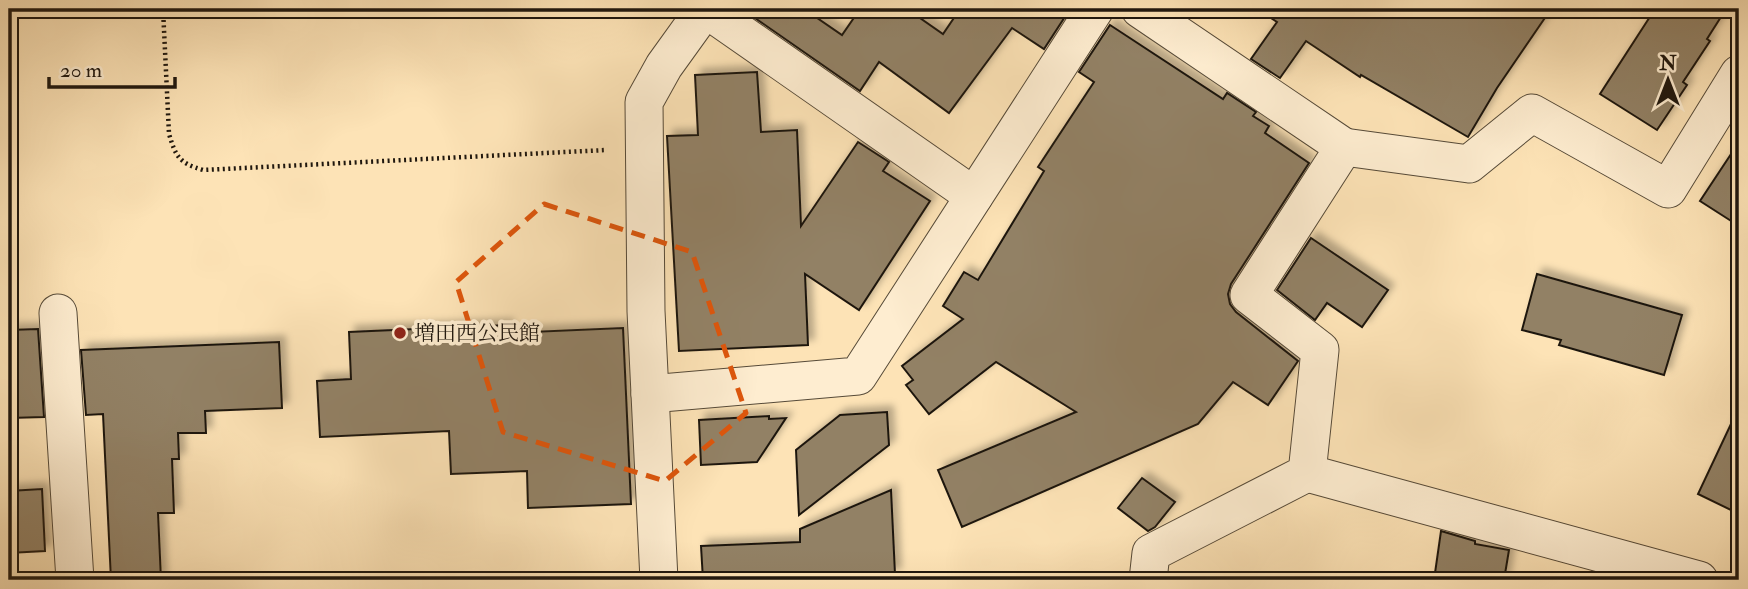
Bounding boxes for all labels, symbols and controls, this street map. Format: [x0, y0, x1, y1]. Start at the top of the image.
scale bar [49, 46, 175, 90]
north arrow [1632, 46, 1702, 116]
text: N [1658, 52, 1677, 76]
text: 20 m [60, 57, 102, 84]
place label: 増田西公民館 [414, 320, 540, 347]
marker: 増田西公民館 [392, 325, 408, 341]

